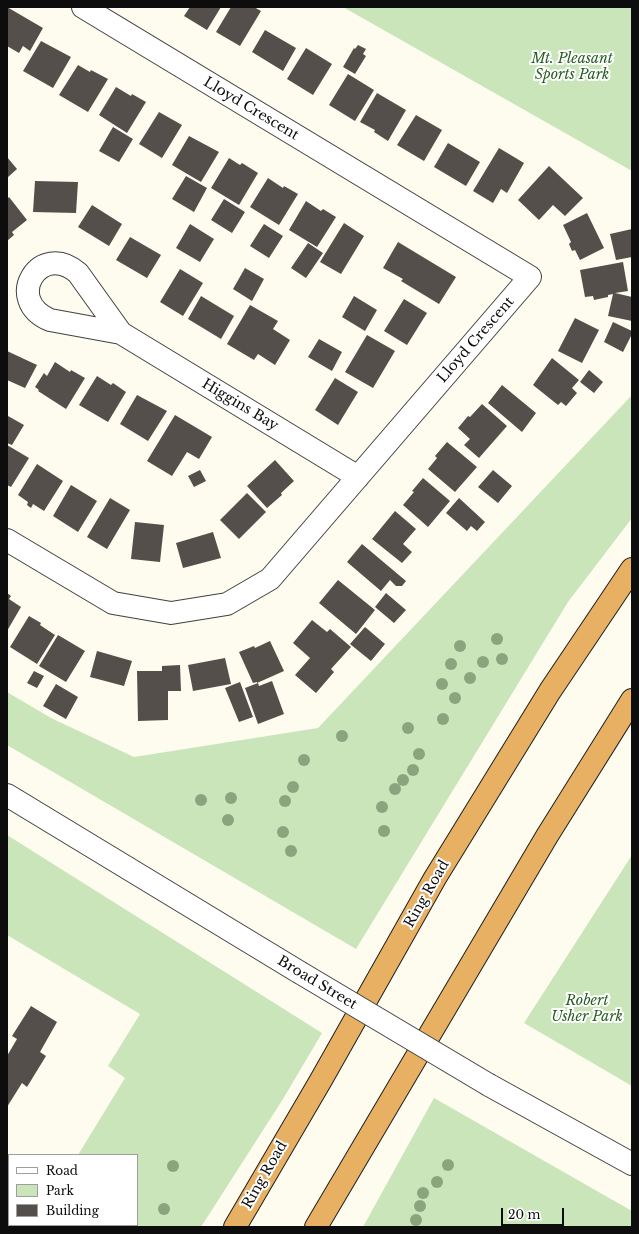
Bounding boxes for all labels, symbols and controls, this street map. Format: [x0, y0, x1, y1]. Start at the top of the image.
park label: Mt. Pleasant Sports Park [531, 51, 613, 84]
street label: Lloyd Crescent [200, 74, 302, 144]
street label: Lloyd Crescent [434, 294, 518, 386]
street label: Higgins Bay [199, 376, 281, 434]
street label: Ring Road [401, 857, 453, 931]
street label: Broad Street [274, 953, 360, 1013]
park label: Robert Usher Park [551, 993, 623, 1026]
street label: Ring Road [239, 1138, 291, 1212]
legend [8, 1154, 138, 1226]
text: Road [46, 1163, 78, 1178]
text: Park [46, 1183, 74, 1198]
scale bar [503, 1200, 566, 1226]
text: Building [46, 1203, 99, 1218]
text: 20 m [508, 1207, 540, 1222]

